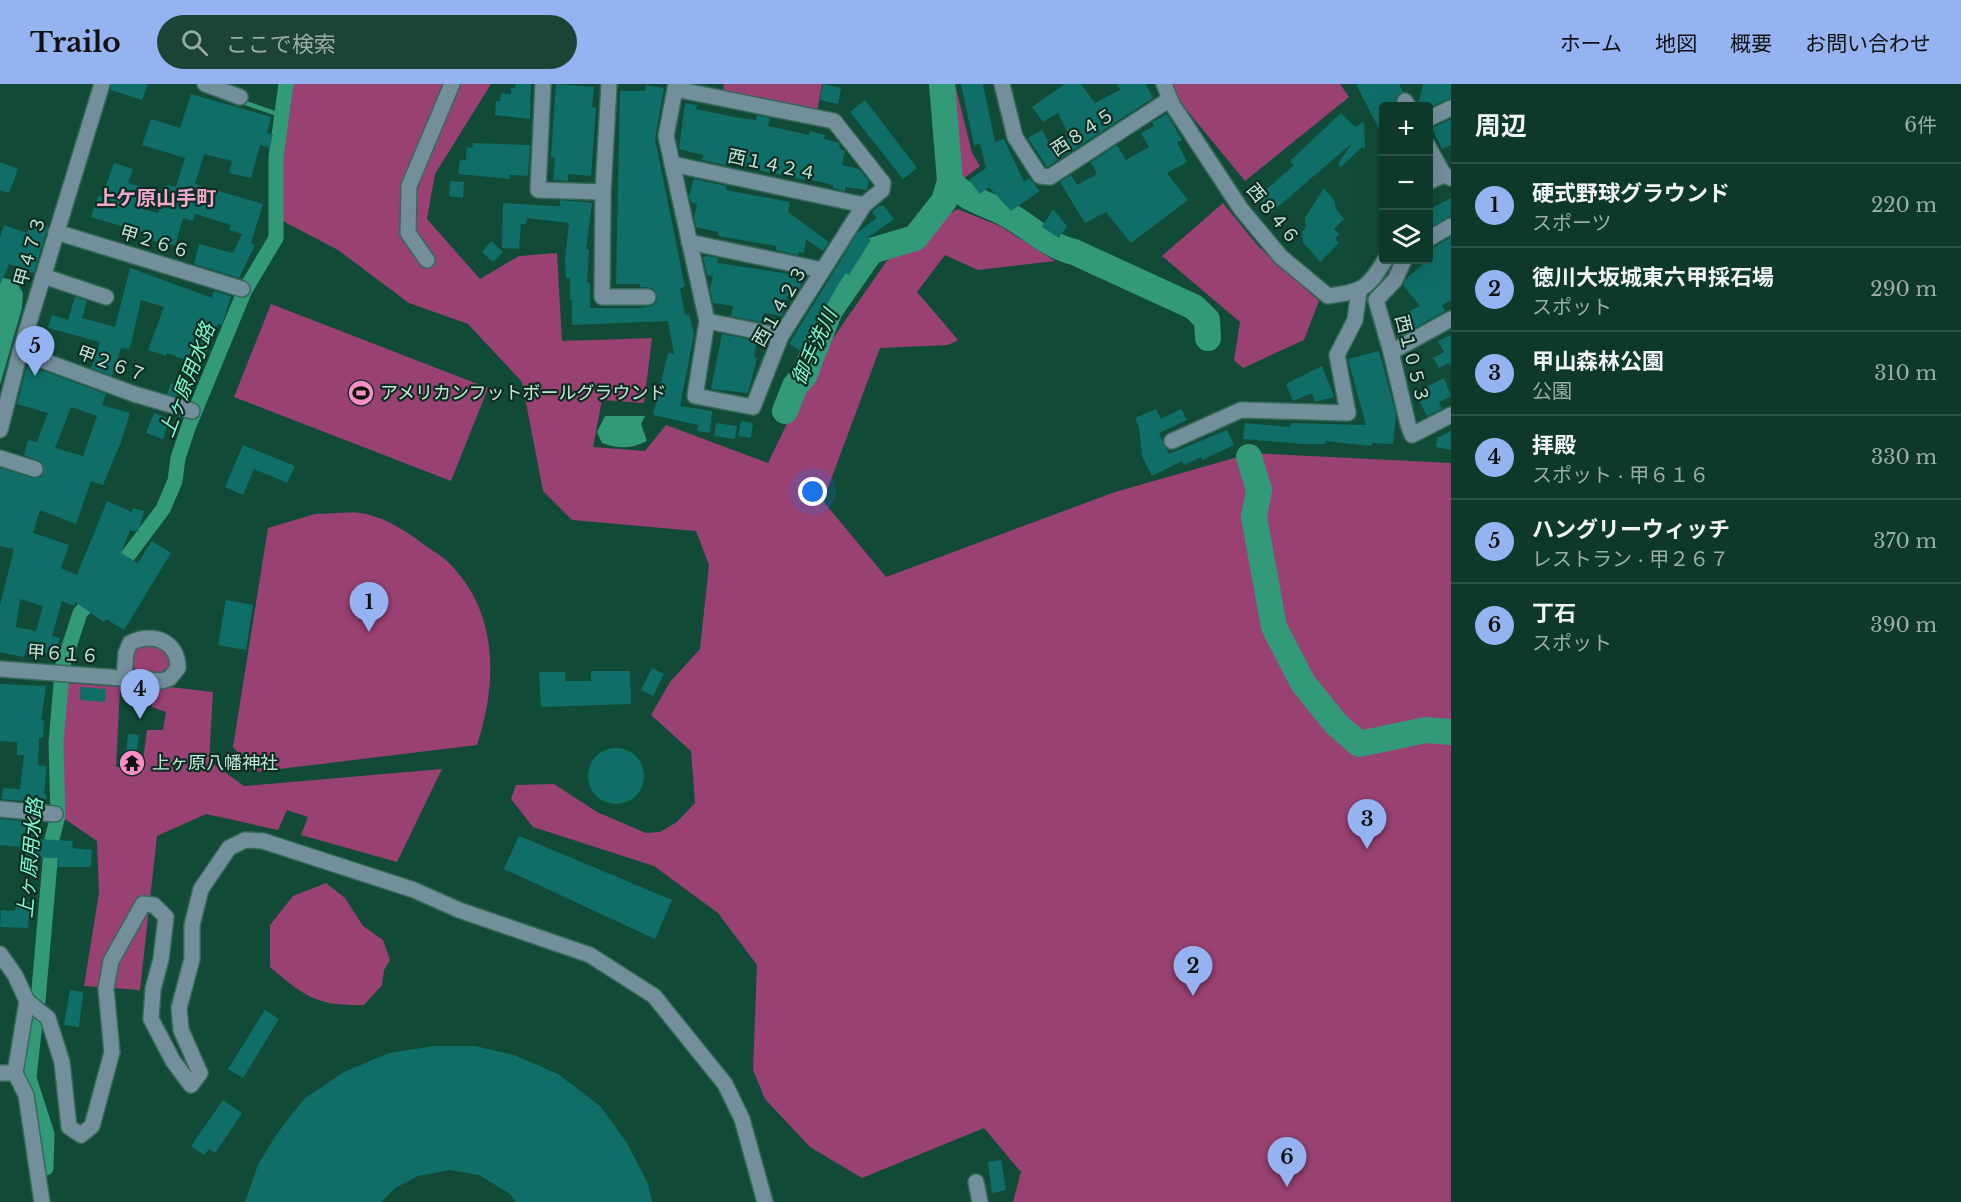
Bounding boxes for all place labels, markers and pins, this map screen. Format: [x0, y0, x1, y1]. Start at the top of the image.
pin: 5 [15, 326, 54, 376]
sports icon: アメリカンフットボールグラウンド [346, 378, 376, 408]
place label: アメリカンフットボールグラウンド [380, 382, 667, 404]
pin: 1 [350, 582, 388, 632]
pin: 4 [120, 670, 160, 719]
temple icon: 上ヶ原八幡神社 [117, 748, 147, 778]
place label: 上ヶ原八幡神社 [152, 752, 278, 774]
pin: 3 [1348, 800, 1386, 849]
pin: 2 [1174, 946, 1212, 996]
pin: 6 [1268, 1138, 1306, 1187]

